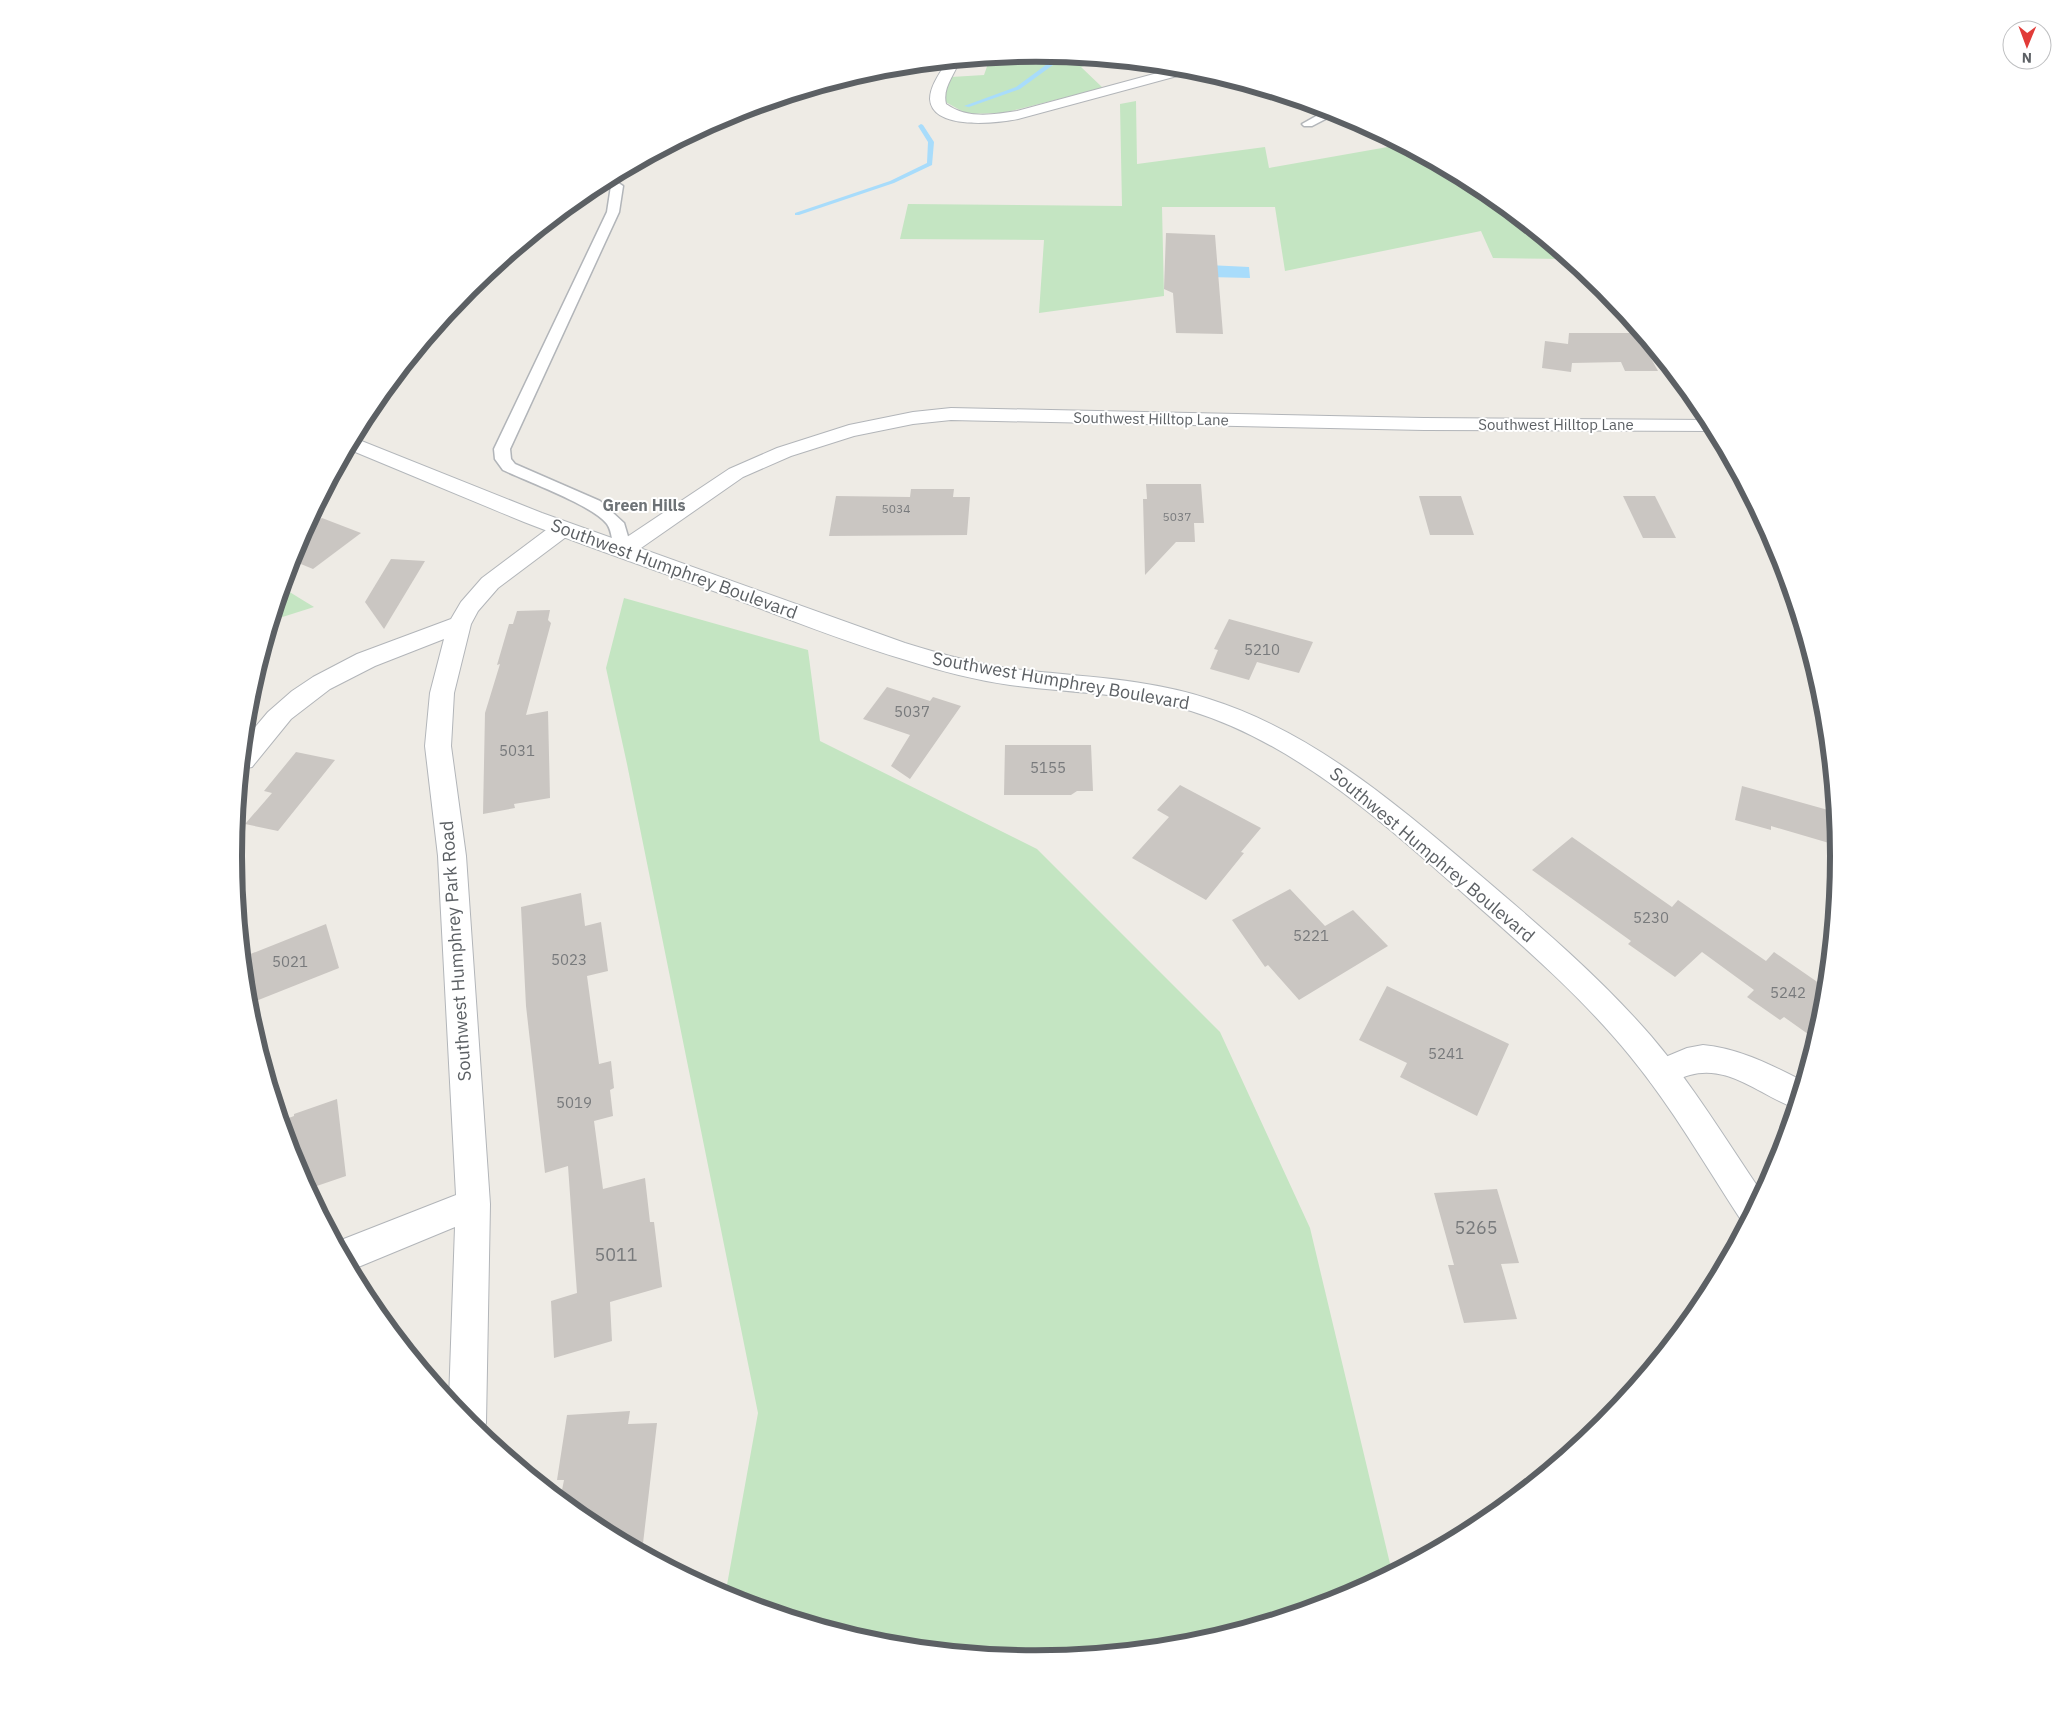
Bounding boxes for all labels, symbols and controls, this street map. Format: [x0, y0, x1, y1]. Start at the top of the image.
north arrow [2002, 20, 2052, 70]
text: N [2022, 49, 2032, 67]
street label: Southwest Hilltop Lane [1073, 408, 1229, 429]
street label: Southwest Hilltop Lane [1478, 415, 1634, 434]
district label: Green Hills [603, 495, 685, 515]
house number: 5034 [882, 501, 910, 516]
house number: 5037 [1163, 509, 1191, 524]
street label: Southwest Humphrey Boulevard [548, 513, 801, 624]
house number: 5210 [1244, 640, 1280, 659]
street label: Southwest Humphrey Boulevard [931, 647, 1192, 714]
house number: 5037 [894, 702, 930, 721]
house number: 5031 [499, 741, 535, 760]
house number: 5155 [1030, 758, 1066, 777]
street label: Southwest Humphrey Boulevard [1325, 762, 1540, 947]
street label: Southwest Humphrey Park Road [435, 820, 476, 1082]
house number: 5230 [1633, 908, 1669, 927]
house number: 5221 [1293, 926, 1329, 945]
house number: 5023 [551, 950, 587, 969]
house number: 5021 [272, 952, 308, 971]
house number: 5242 [1770, 983, 1806, 1002]
house number: 5241 [1428, 1044, 1464, 1063]
house number: 5019 [556, 1093, 592, 1112]
house number: 5265 [1454, 1216, 1498, 1239]
house number: 5011 [594, 1243, 638, 1266]

